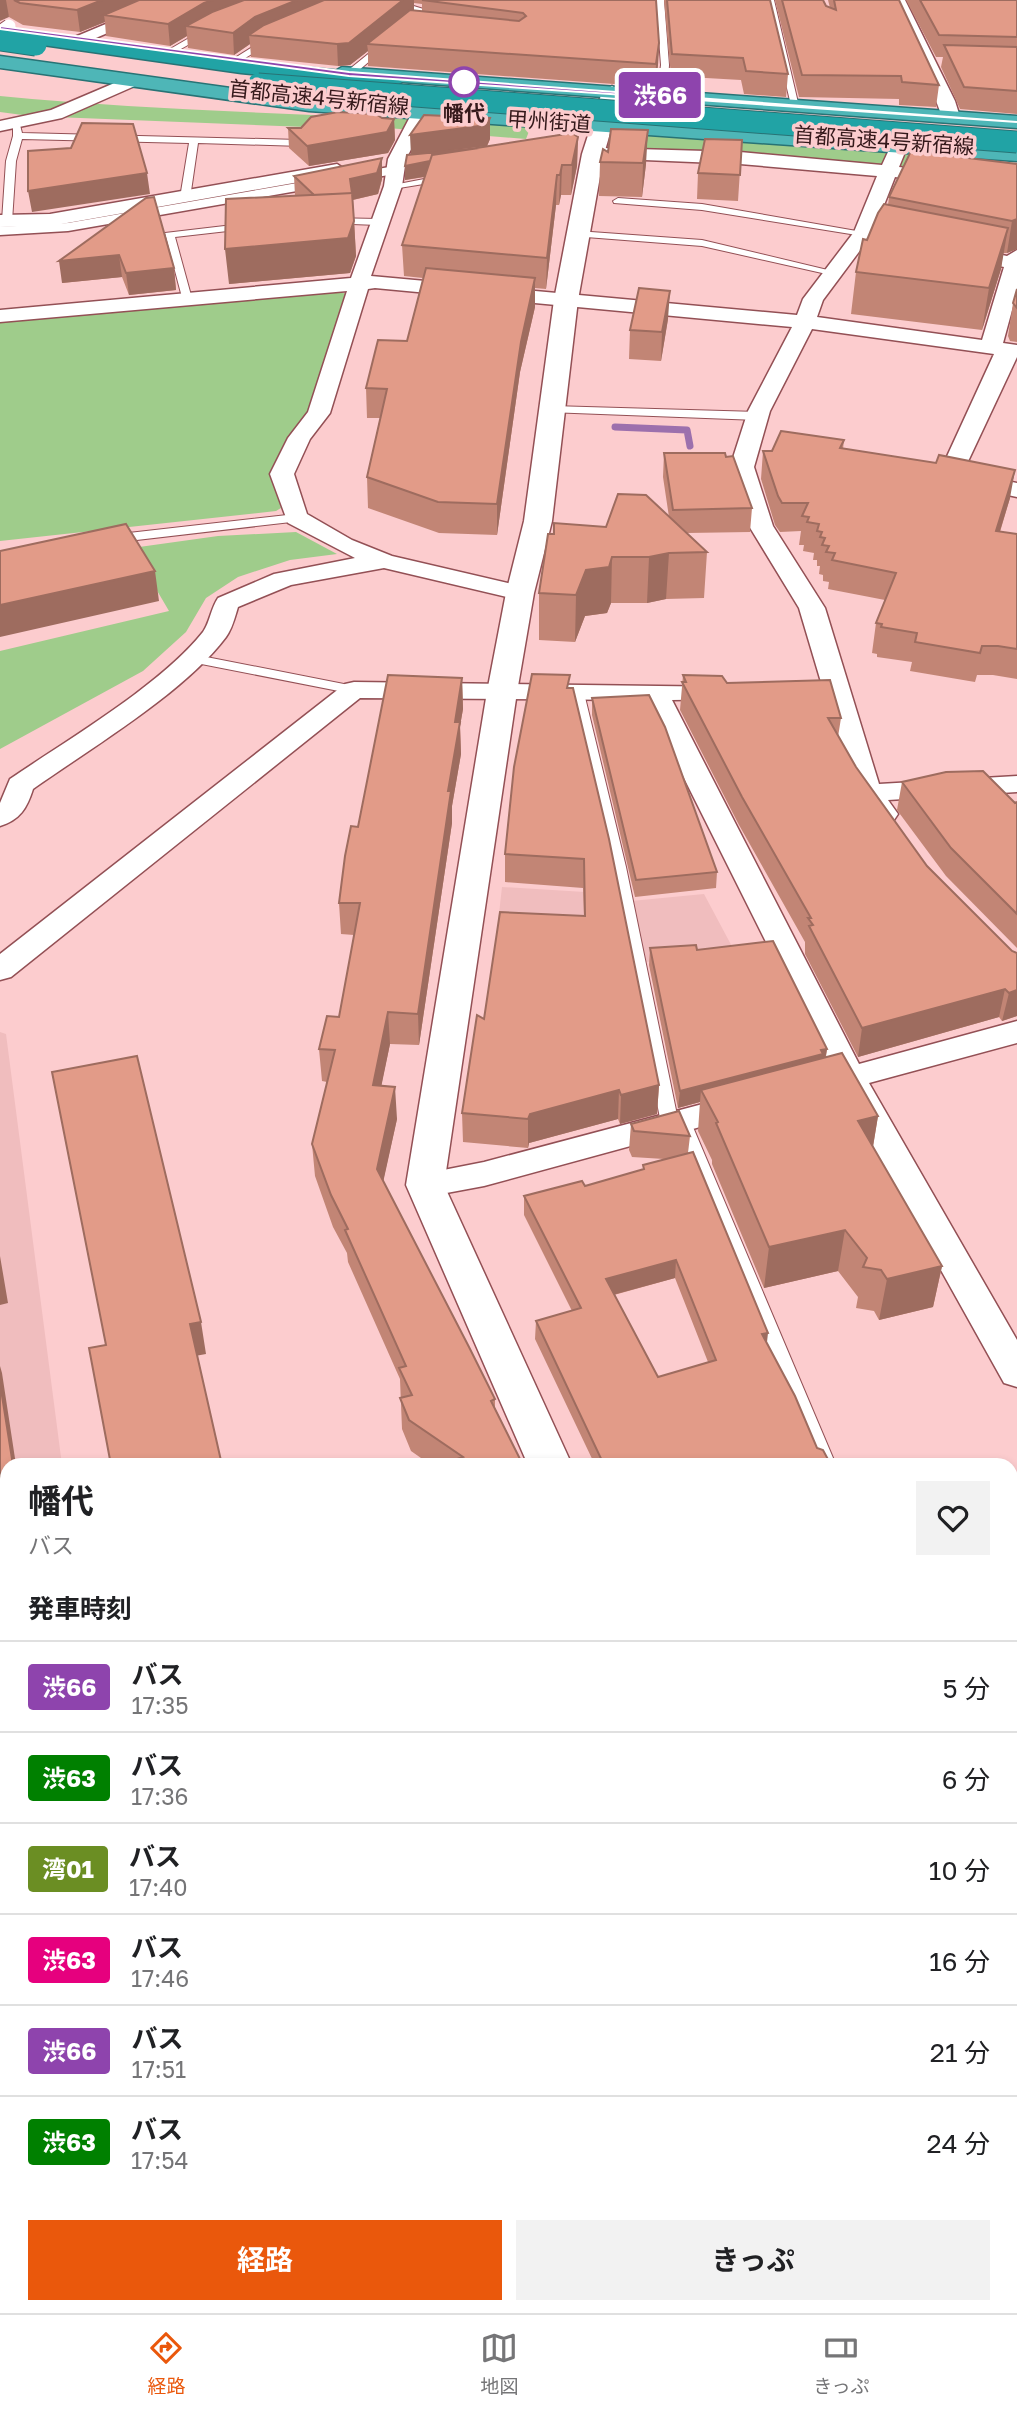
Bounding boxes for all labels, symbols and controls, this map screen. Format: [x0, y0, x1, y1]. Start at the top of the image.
marker: 幡代 [449, 67, 479, 97]
line badge: 渋66 [620, 72, 700, 118]
street label: 首都高速4号新宿線 [228, 75, 410, 119]
text: 渋66 [633, 80, 687, 109]
place label: 幡代 [443, 100, 485, 126]
street label: 甲州街道 [506, 105, 592, 137]
street label: 首都高速4号新宿線 [793, 121, 975, 159]
text: 幡代 [28, 1481, 94, 1520]
button: heart [916, 1481, 990, 1555]
text: バス [28, 1531, 74, 1559]
text: 発車時刻 [28, 1593, 132, 1624]
text: バス [131, 1659, 184, 1690]
text: 渋66 [42, 1672, 96, 1701]
text: 5 分 [942, 1673, 990, 1704]
text: 17:35 [131, 1691, 189, 1719]
text: バス [131, 1750, 183, 1781]
text: 渋63 [42, 1763, 96, 1792]
text: 6 分 [942, 1764, 990, 1795]
text: 17:36 [131, 1782, 189, 1810]
text: バス [129, 1841, 181, 1872]
text: 湾01 [42, 1854, 94, 1883]
text: 10 分 [929, 1855, 990, 1886]
text: 17:40 [129, 1873, 188, 1901]
text: バス [131, 1932, 183, 1963]
text: 渋63 [42, 1945, 96, 1974]
text: 16 分 [929, 1946, 990, 1977]
text: 17:46 [131, 1964, 189, 1992]
text: バス [131, 2023, 184, 2054]
text: 渋66 [42, 2036, 96, 2065]
text: 21 分 [930, 2037, 990, 2068]
text: 17:51 [131, 2055, 186, 2083]
text: バス [131, 2114, 183, 2145]
text: 渋63 [42, 2127, 96, 2156]
text: 24 分 [927, 2128, 990, 2159]
text: 17:54 [131, 2146, 189, 2174]
button: 経路 [28, 2220, 502, 2300]
button: きっぷ [516, 2220, 990, 2300]
tab: 経路 [147, 2329, 185, 2398]
tab: 地図 [480, 2329, 518, 2398]
tab: きっぷ [813, 2329, 870, 2398]

